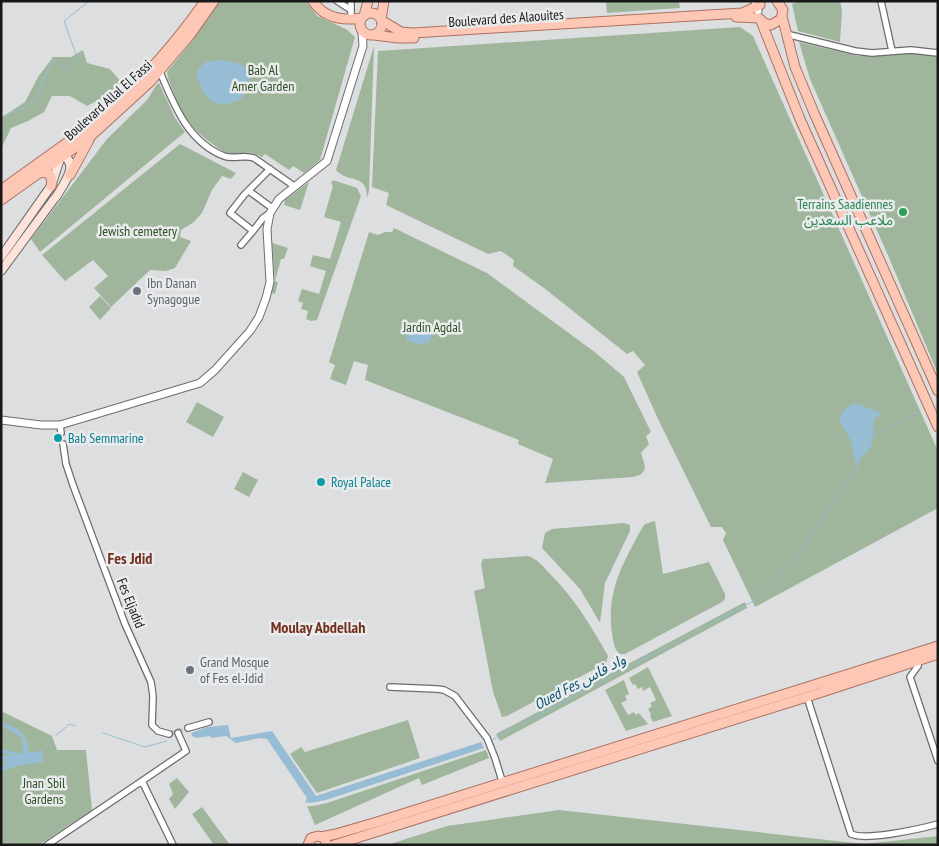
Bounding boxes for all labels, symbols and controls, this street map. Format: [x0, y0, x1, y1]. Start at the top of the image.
street label: Boulevard des Alaouites [448, 5, 564, 31]
street label: Boulevard Allal El Fassi [60, 56, 156, 144]
park label: Bab Al Amer Garden [232, 61, 294, 95]
place label: Terrains Saadiennes ملاعب السعدين [797, 195, 893, 229]
marker: Terrains Saadiennes ملاعب السعدين [897, 206, 909, 218]
park label: Jewish cemetery [98, 222, 178, 240]
place label: Ibn Danan Synagogue [147, 274, 200, 308]
marker: Ibn Danan Synagogue [131, 285, 143, 297]
park label: Jardin Agdal [402, 318, 462, 336]
place label: Bab Semmarine [68, 429, 144, 447]
marker: Bab Semmarine [52, 432, 64, 444]
place label: Royal Palace [331, 473, 391, 491]
marker: Royal Palace [315, 476, 327, 488]
district label: Fes Jdid [108, 548, 152, 568]
street label: Fes Eljadid [113, 575, 149, 631]
district label: Moulay Abdellah [271, 617, 365, 637]
water label: Oued Fes واد فاس [531, 649, 629, 714]
place label: Grand Mosque of Fes el-Jdid [200, 653, 269, 687]
marker: Grand Mosque of Fes el-Jdid [184, 664, 196, 676]
park label: Jnan Sbil Gardens [22, 774, 66, 808]

